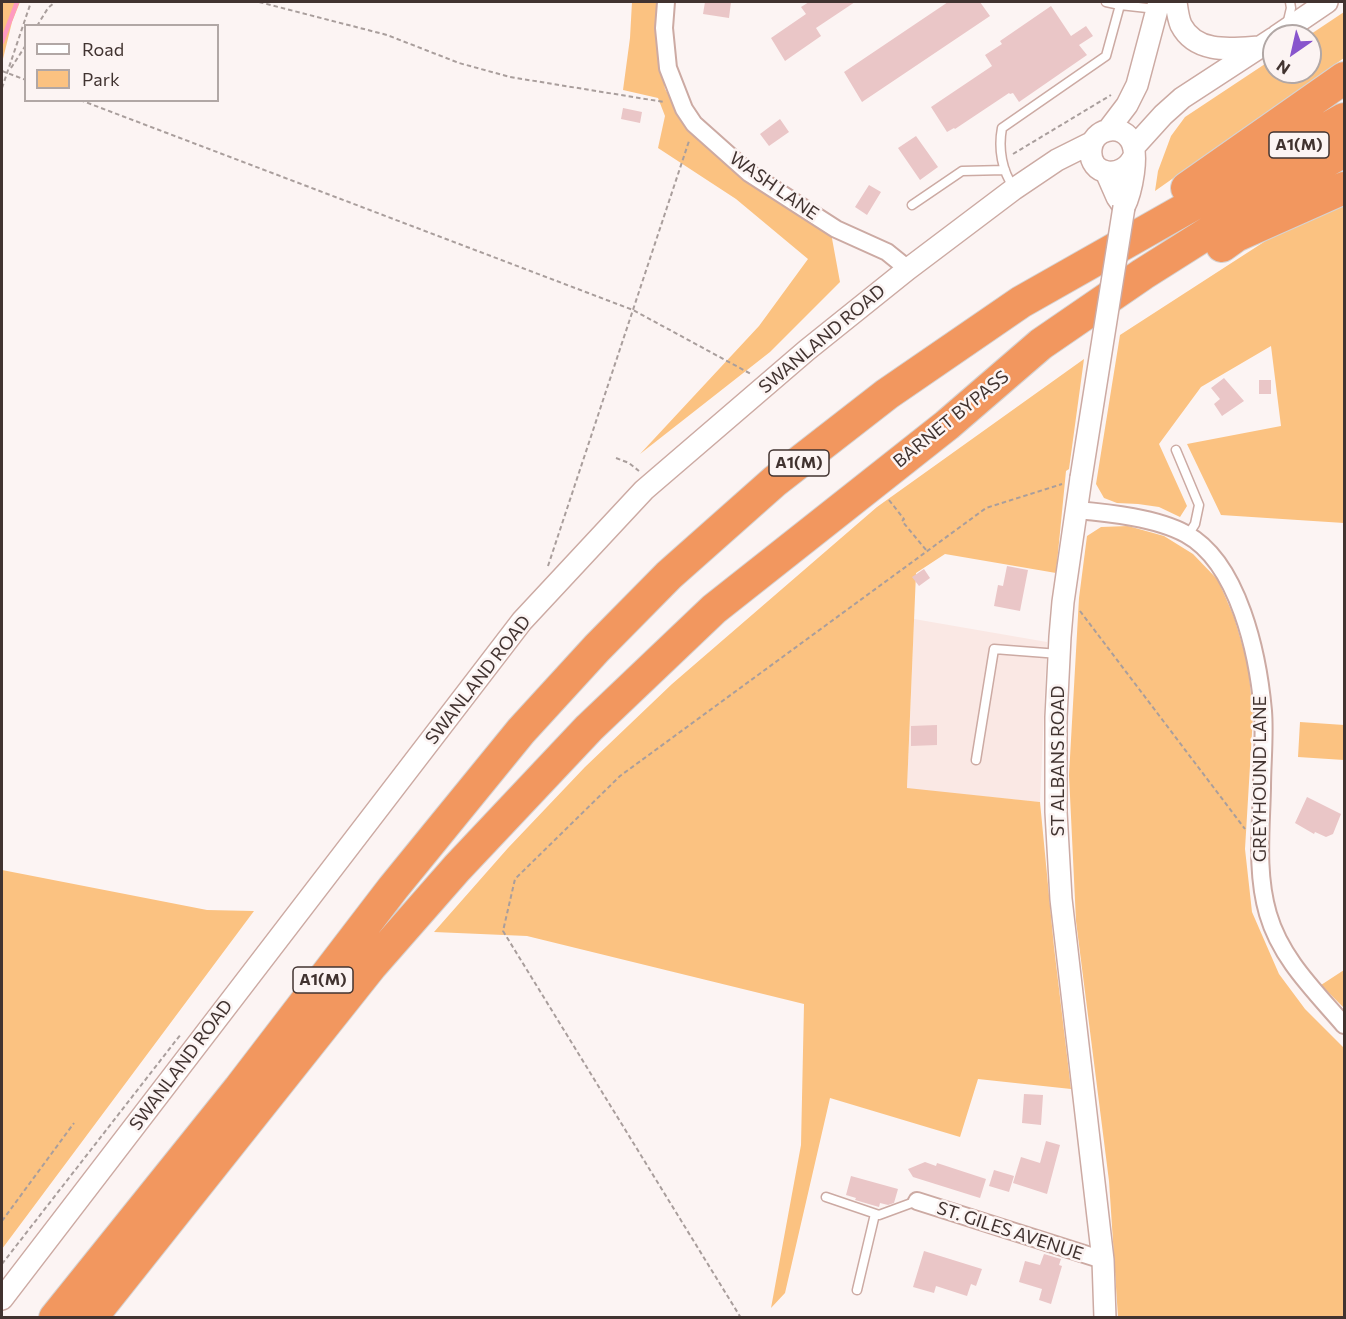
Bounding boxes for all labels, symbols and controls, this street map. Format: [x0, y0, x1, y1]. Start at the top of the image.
legend [24, 24, 219, 102]
north arrow [1262, 24, 1322, 84]
text: Road [82, 38, 124, 60]
text: N [1272, 56, 1293, 79]
text: Park [82, 68, 120, 90]
road number: A1(M) [1269, 132, 1329, 158]
street label: WASH LANE [725, 147, 823, 225]
street label: SWANLAND ROAD [755, 280, 889, 398]
street label: BARNET BYPASS [889, 366, 1013, 472]
road number: A1(M) [769, 450, 829, 476]
street label: SWANLAND ROAD [421, 611, 535, 749]
street label: ST ALBANS ROAD [1047, 685, 1069, 837]
street label: GREYHOUND LANE [1249, 696, 1271, 862]
road number: A1(M) [293, 967, 353, 993]
street label: SWANLAND ROAD [125, 995, 237, 1135]
street label: ST. GILES AVENUE [934, 1197, 1086, 1265]

